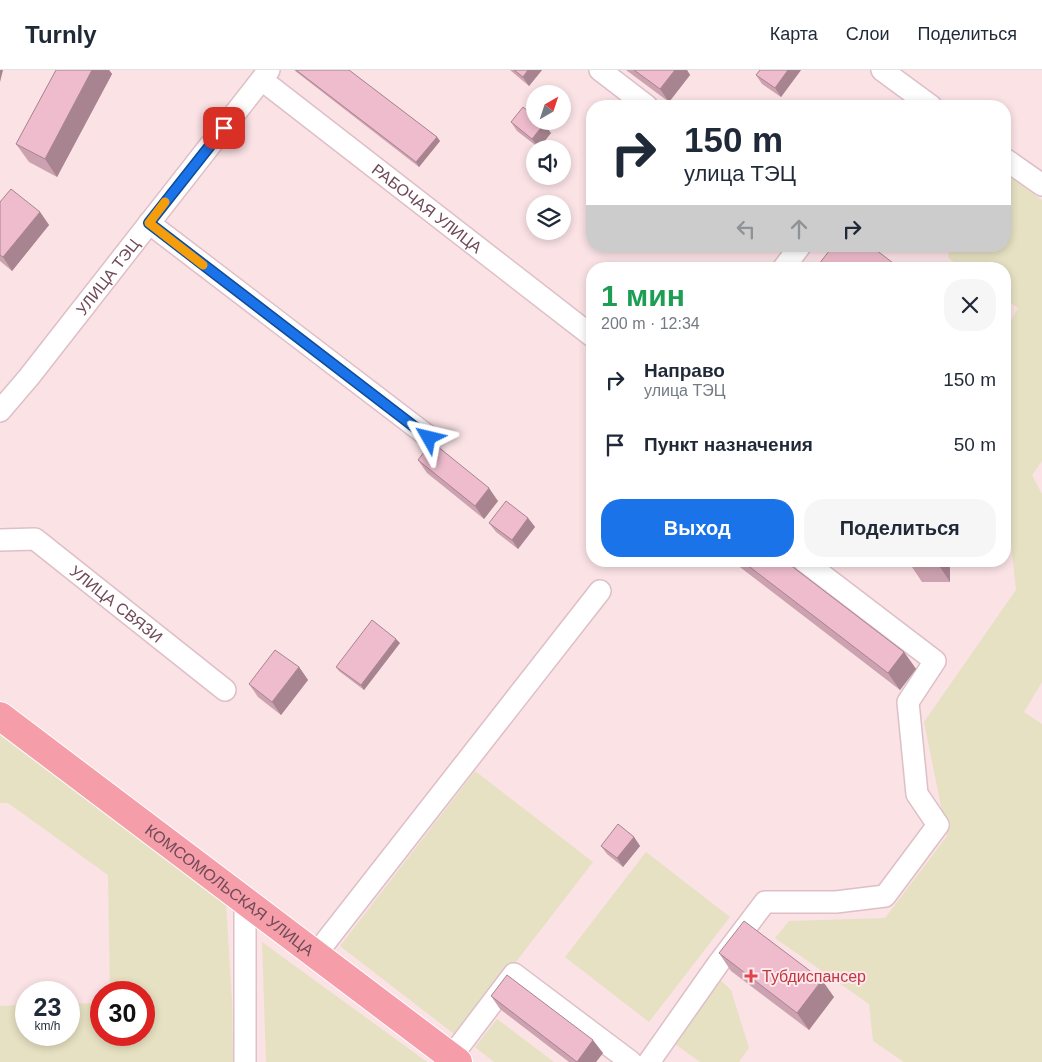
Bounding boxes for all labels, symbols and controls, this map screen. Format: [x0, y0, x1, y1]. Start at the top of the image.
text: Turnly [25, 21, 97, 48]
text: Карта [770, 24, 818, 44]
text: Слои [846, 24, 890, 44]
text: Поделиться [918, 24, 1017, 44]
north arrow [526, 85, 571, 130]
map controls [526, 85, 571, 240]
pin [203, 107, 245, 149]
icon: arrive [210, 114, 238, 142]
icon: right [601, 120, 666, 185]
text: 150 m [684, 120, 783, 159]
button: sound [526, 140, 571, 185]
street label: РАБОЧАЯ УЛИЦА [369, 161, 485, 257]
text: улица ТЭЦ [684, 161, 796, 186]
button: layers [526, 195, 571, 240]
icon: left [732, 215, 760, 243]
icon: ahead [785, 215, 813, 243]
icon: right [838, 215, 866, 243]
street label: УЛИЦА ТЭЦ [73, 236, 143, 318]
text: 1 мин [601, 279, 685, 312]
button: close [944, 279, 996, 331]
text: 200 m · 12:34 [601, 315, 700, 332]
text: Направо [644, 360, 725, 381]
icon: right [601, 366, 629, 394]
text: 150 m [943, 369, 996, 390]
text: улица ТЭЦ [644, 382, 726, 399]
position arrow [402, 411, 454, 463]
icon: arrive [601, 431, 629, 459]
text: Пункт назначения [644, 434, 813, 455]
text: 50 m [954, 434, 996, 455]
button: Выход [601, 499, 794, 557]
button: Поделиться [804, 499, 996, 557]
street label: УЛИЦА СВЯЗИ [67, 562, 166, 646]
street label: КОМСОМОЛЬСКАЯ УЛИЦА [142, 821, 317, 959]
place label: Тубдиспансер [762, 968, 866, 985]
marker: Тубдиспансер [744, 969, 758, 983]
speed limit sign: 30 [90, 981, 155, 1046]
text: 23 [34, 993, 61, 1021]
text: km/h [34, 1019, 61, 1033]

